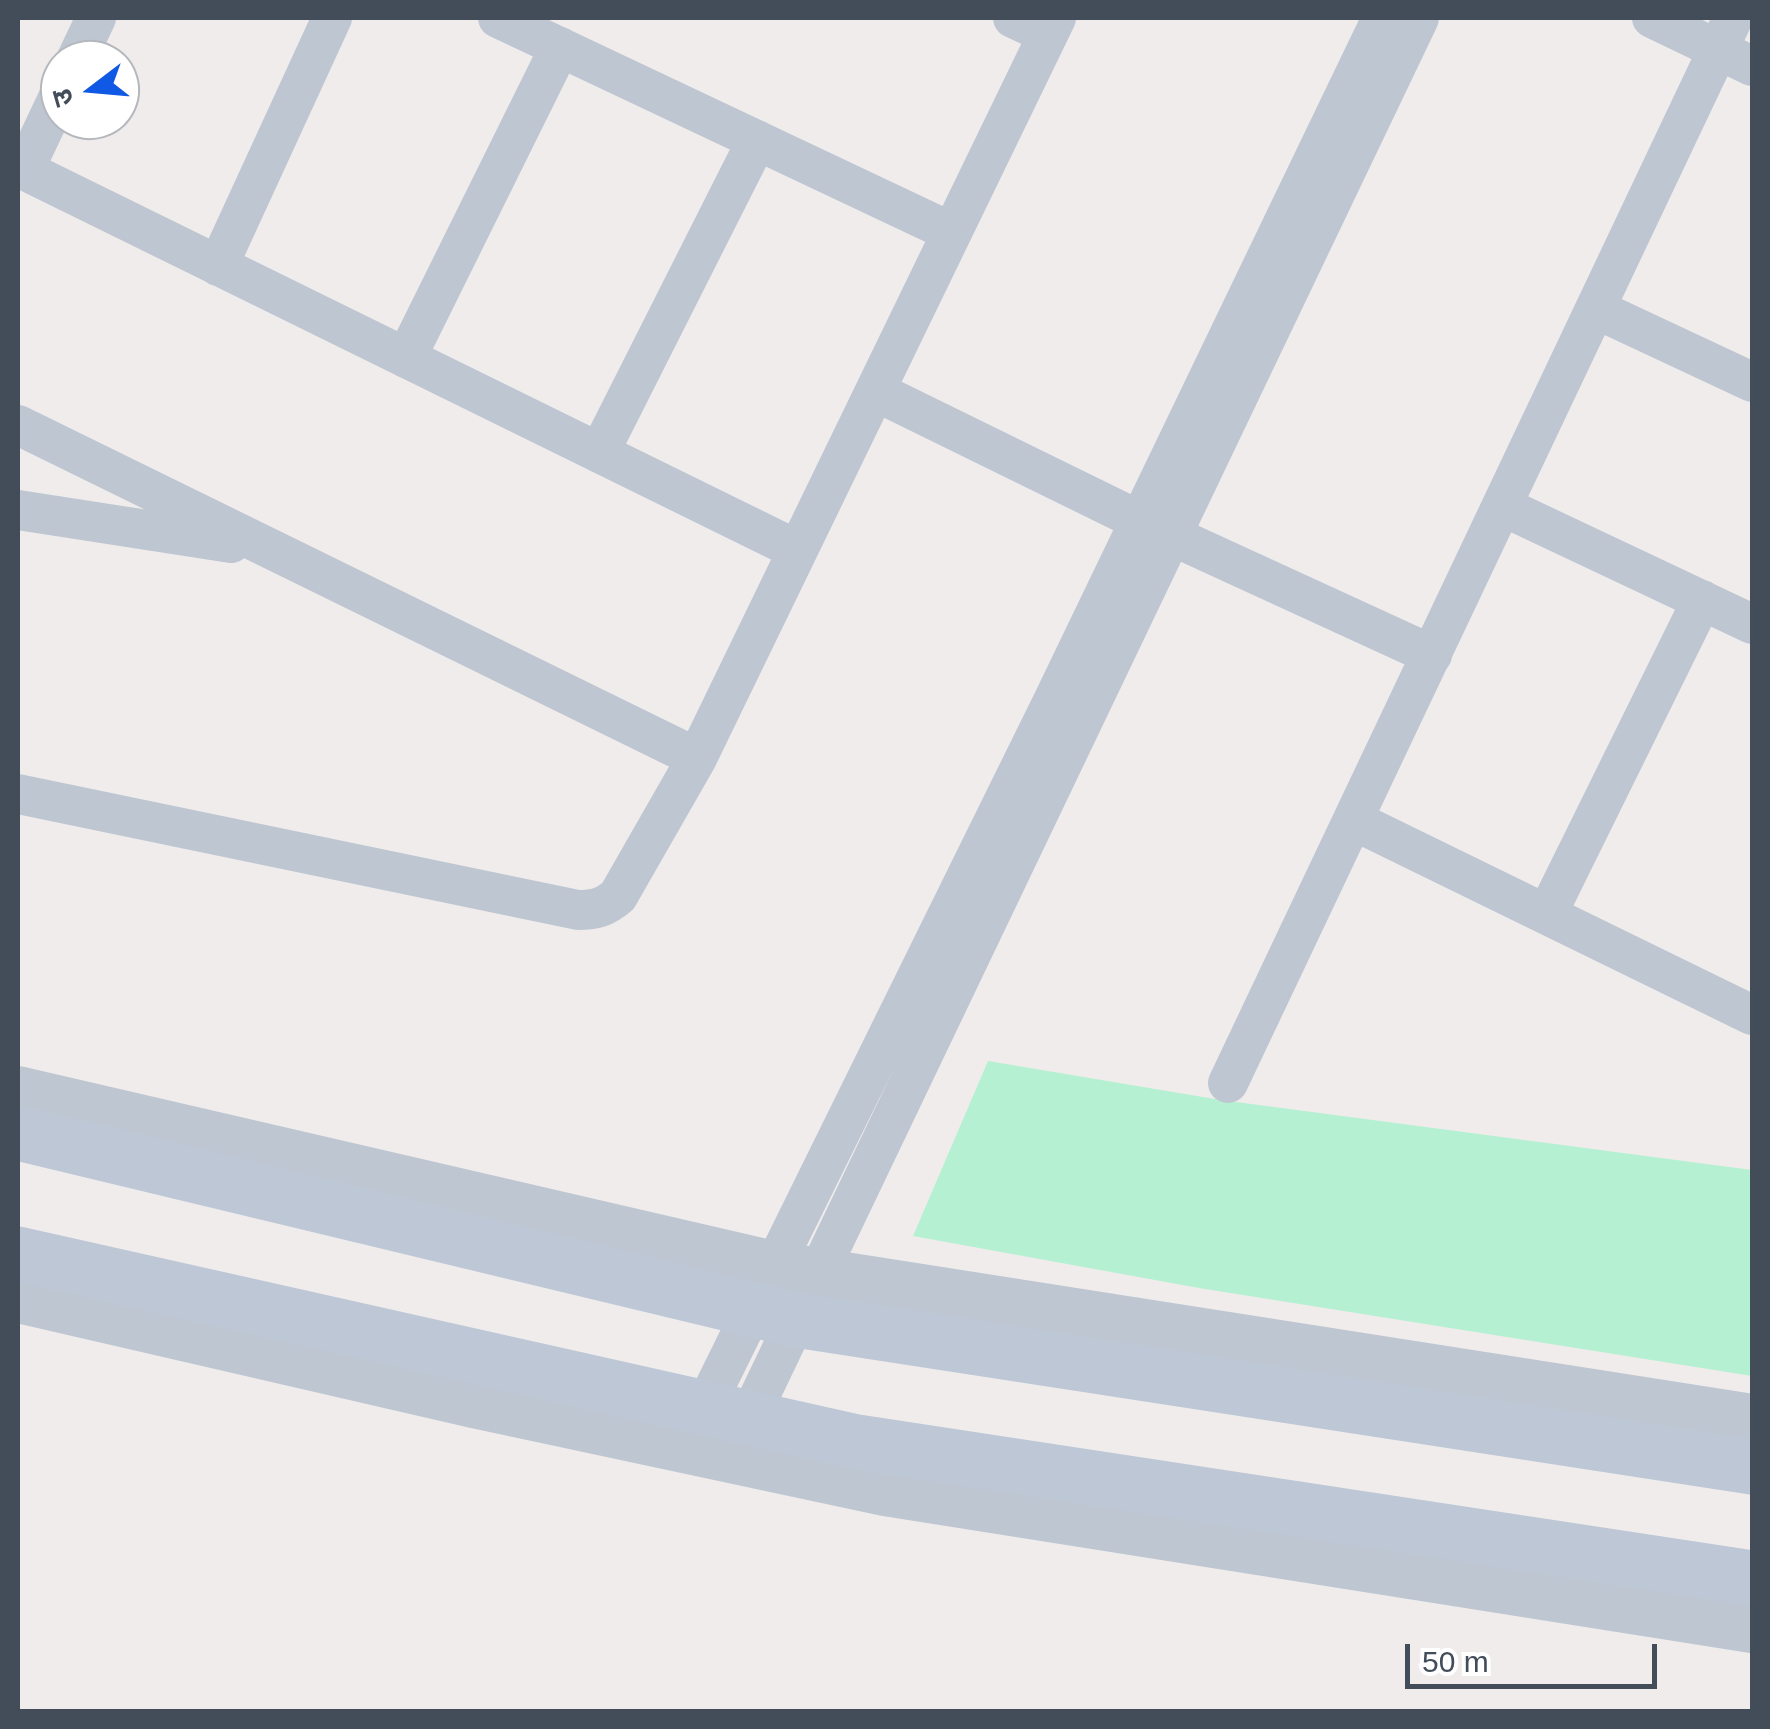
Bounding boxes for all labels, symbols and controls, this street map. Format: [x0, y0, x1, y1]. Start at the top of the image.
north arrow [40, 40, 140, 140]
text: उ [45, 86, 80, 110]
scale bar [1410, 1624, 1662, 1686]
text: 50 m [1422, 1645, 1489, 1678]

